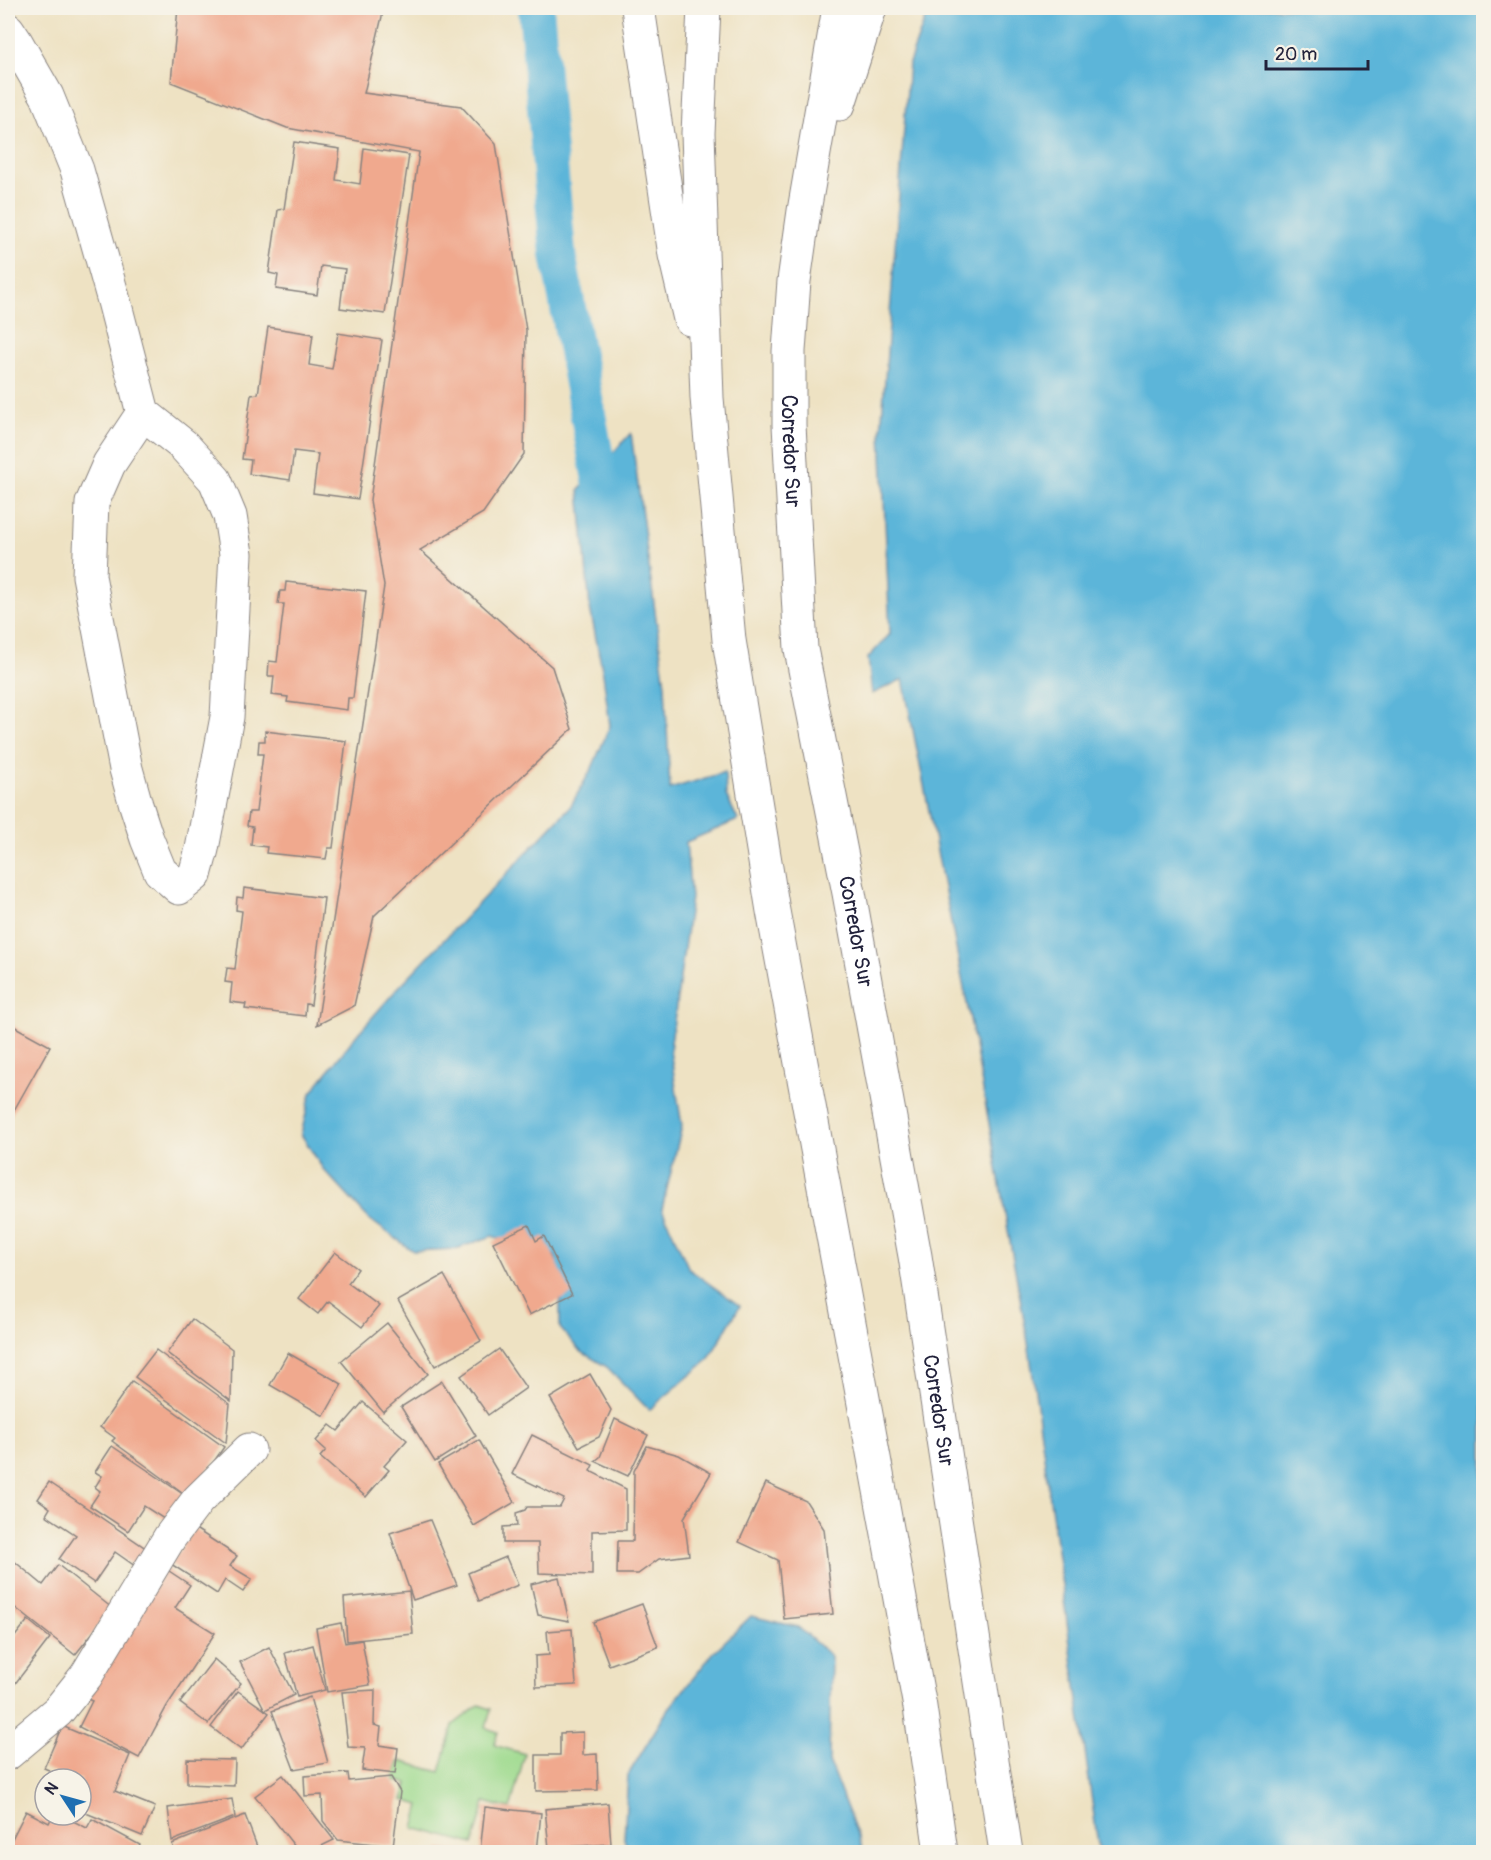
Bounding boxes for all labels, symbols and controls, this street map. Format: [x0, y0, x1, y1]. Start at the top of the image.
scale bar [1266, 33, 1368, 71]
text: 20 m [1275, 43, 1317, 66]
street label: Corredor Sur [775, 395, 806, 509]
street label: Corredor Sur [832, 874, 879, 990]
street label: Corredor Sur [916, 1353, 960, 1469]
north arrow [33, 1767, 93, 1827]
text: N [40, 1778, 63, 1799]

